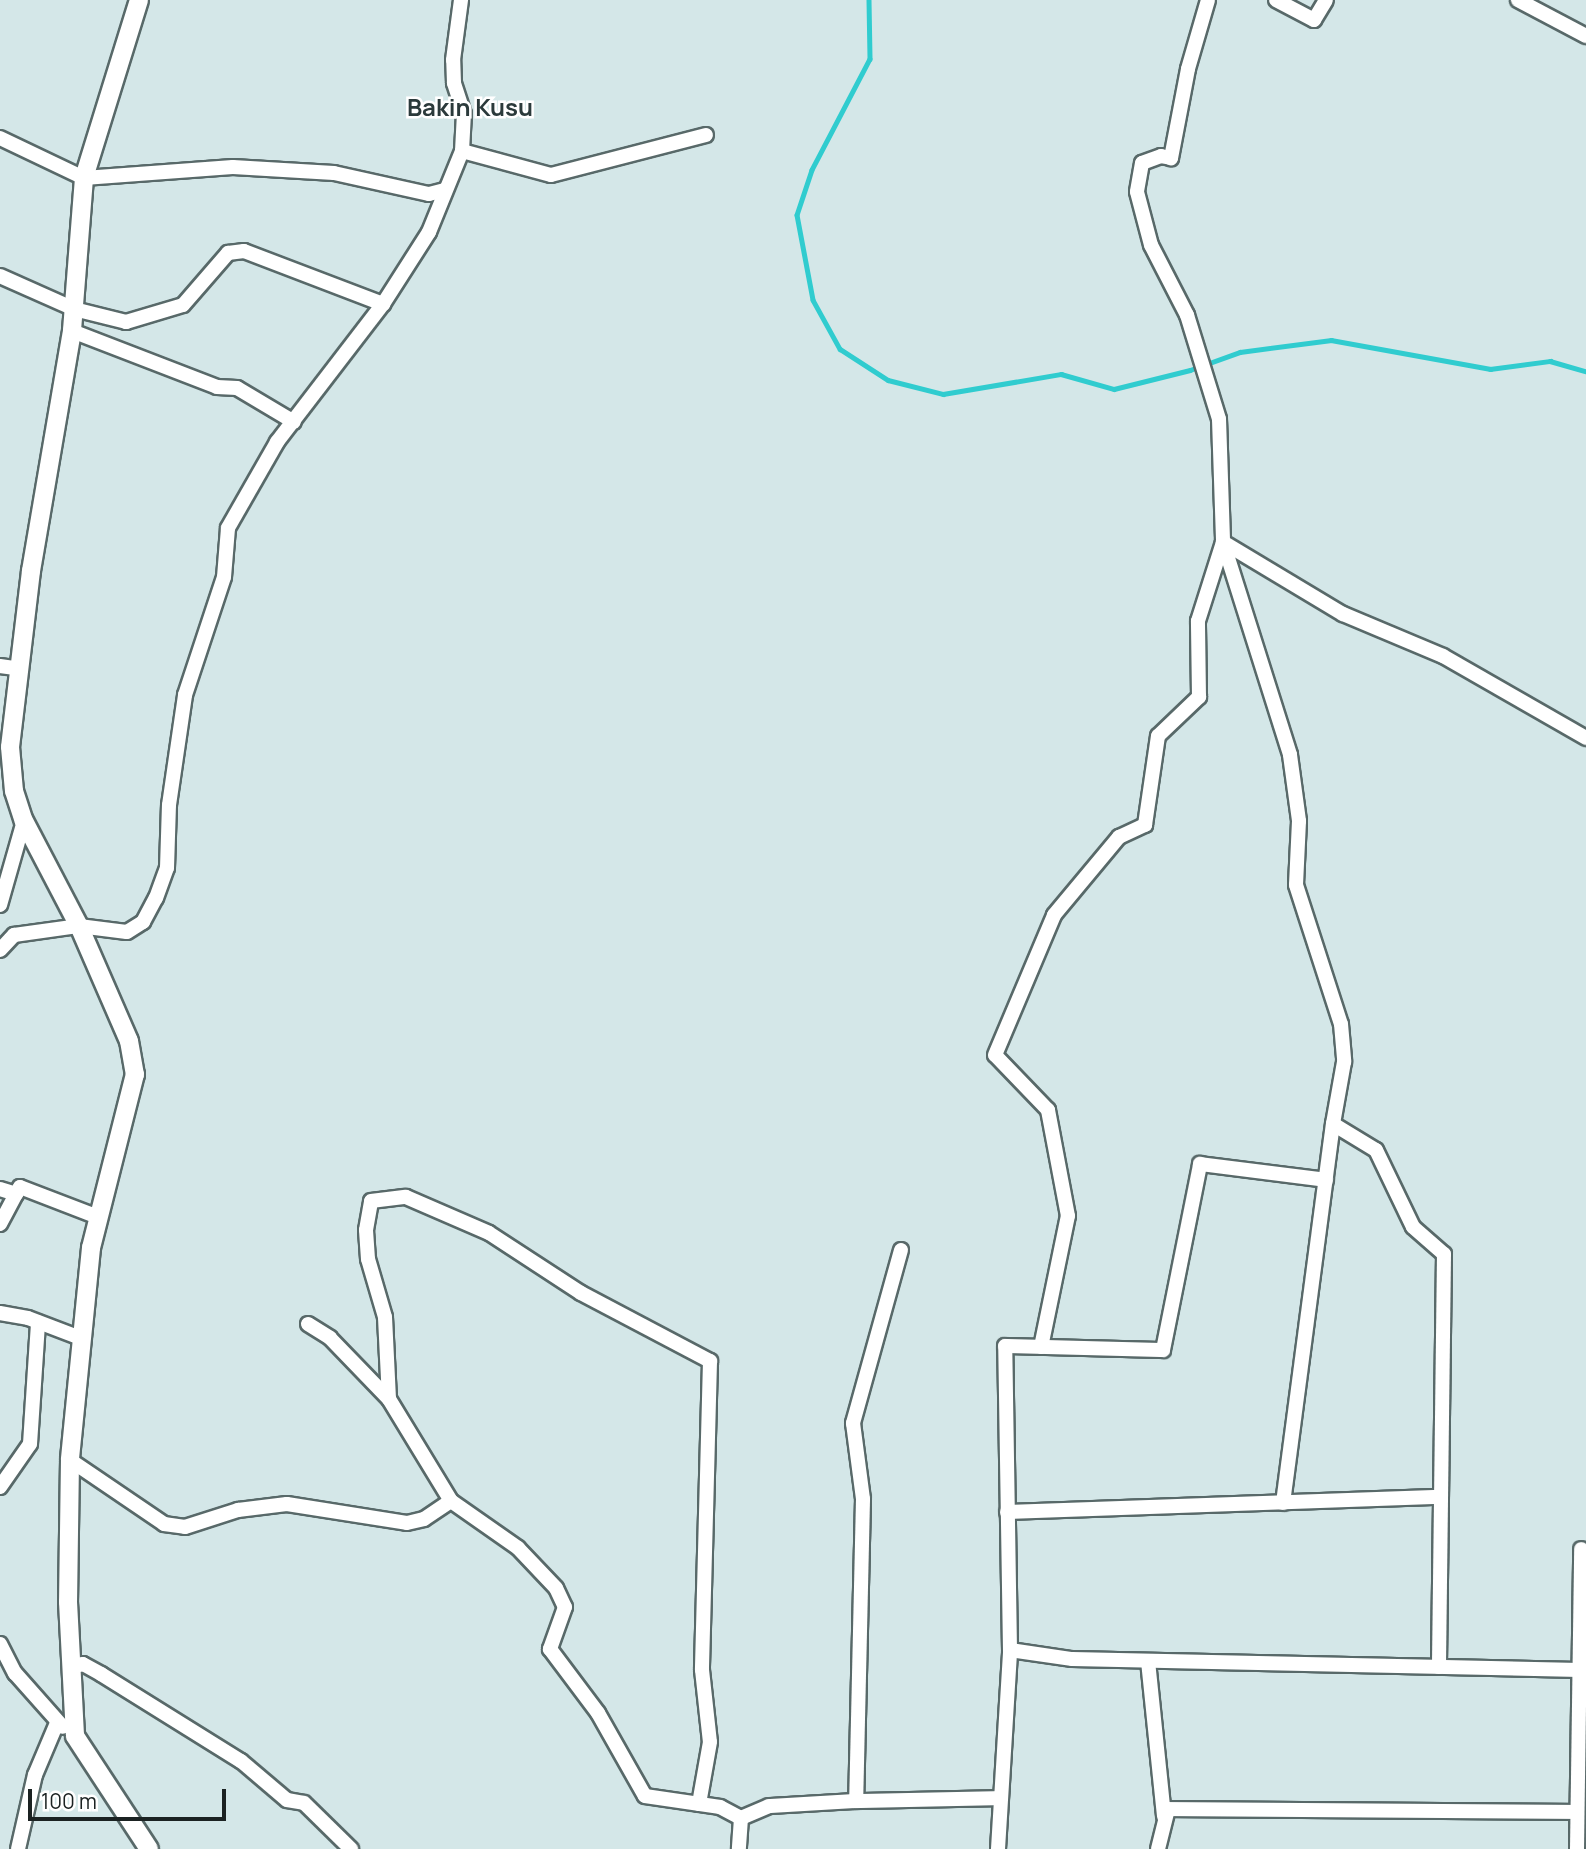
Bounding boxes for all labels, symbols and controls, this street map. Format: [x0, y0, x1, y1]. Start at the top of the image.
district label: Bakin Kusu [407, 93, 533, 121]
scale bar [32, 1776, 229, 1820]
text: 100 m [41, 1787, 97, 1815]

